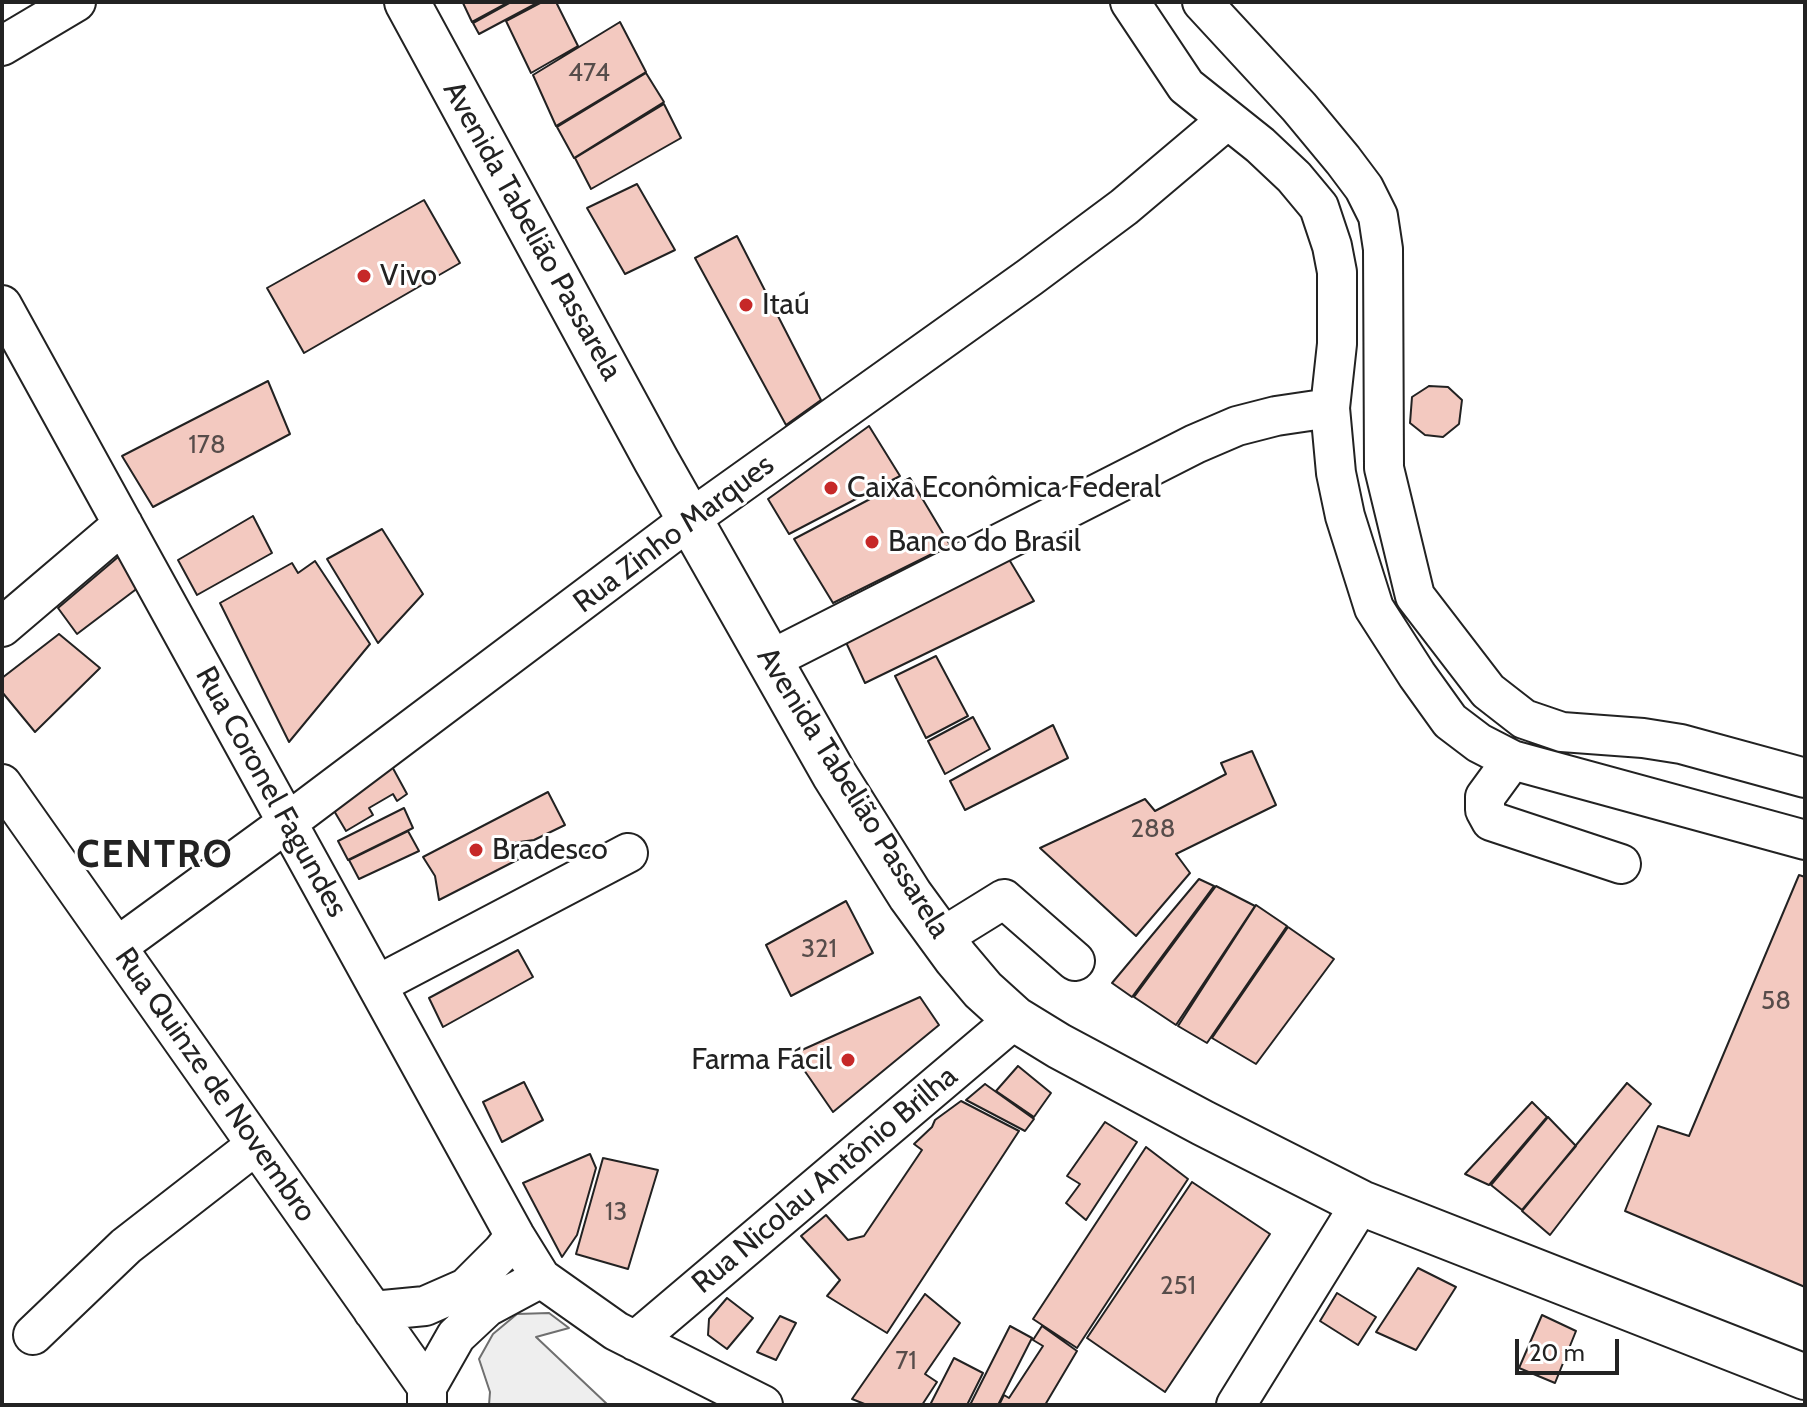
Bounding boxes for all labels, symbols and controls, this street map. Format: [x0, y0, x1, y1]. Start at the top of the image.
house number: 474 [568, 57, 610, 89]
street label: Avenida Tabelião Passarela [435, 75, 629, 387]
place label: Vivo [380, 258, 437, 294]
marker: Vivo [355, 267, 373, 285]
place label: Itaú [762, 287, 810, 323]
marker: Itaú [737, 296, 755, 314]
house number: 178 [188, 429, 226, 461]
street label: Rua Zinho Marques [567, 447, 781, 621]
place label: Caixa Econômica Federal [847, 470, 1161, 506]
marker: Caixa Econômica Federal [822, 479, 840, 497]
place label: Banco do Brasil [888, 524, 1081, 560]
marker: Banco do Brasil [863, 533, 881, 551]
street label: Avenida Tabelião Passarela [749, 641, 957, 945]
street label: Rua Coronel Fagundes [187, 660, 355, 924]
house number: 288 [1130, 813, 1176, 845]
place label: Bradesco [492, 832, 608, 868]
district label: CENTRO [76, 833, 234, 879]
marker: Bradesco [467, 841, 485, 859]
house number: 321 [801, 933, 837, 965]
street label: Rua Quinze de Novembro [107, 941, 323, 1229]
house number: 58 [1761, 985, 1791, 1017]
place label: Farma Fácil [691, 1042, 832, 1078]
marker: Farma Fácil [839, 1051, 857, 1069]
street label: Rua Nicolau Antônio Brilha [685, 1059, 965, 1301]
house number: 13 [605, 1196, 627, 1228]
house number: 251 [1160, 1270, 1196, 1302]
scale bar [1519, 1323, 1623, 1373]
text: 20 m [1529, 1338, 1585, 1367]
house number: 71 [895, 1345, 917, 1377]

